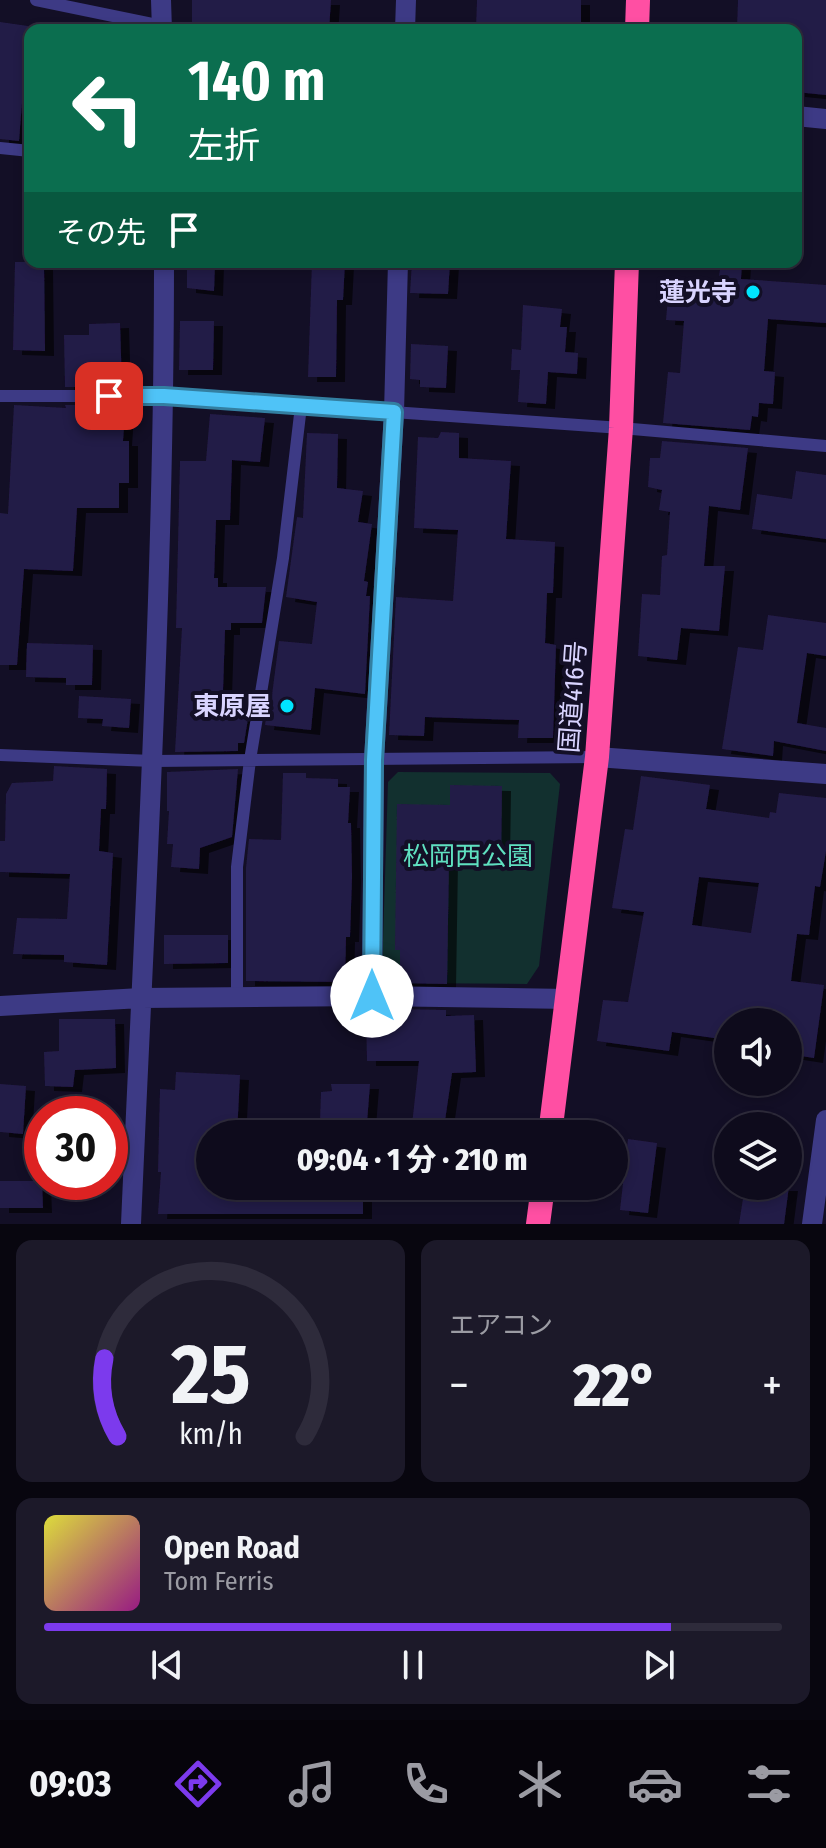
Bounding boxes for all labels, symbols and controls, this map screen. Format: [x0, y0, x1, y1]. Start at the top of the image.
text: 140 m [188, 48, 325, 115]
icon: left [56, 56, 160, 160]
text: 左折 [188, 124, 260, 168]
icon: arrive [162, 208, 206, 252]
text: その先 [56, 215, 146, 251]
place label: 蓮光寺 [659, 277, 737, 308]
marker: 蓮光寺 [744, 283, 762, 301]
pin [75, 362, 143, 430]
icon: arrive [87, 374, 131, 418]
street label: 国道416号 [554, 640, 592, 754]
place label: 東原屋 [193, 691, 271, 722]
marker: 東原屋 [278, 697, 296, 715]
park label: 松岡西公園 [403, 841, 533, 872]
position arrow [330, 954, 414, 1038]
map controls [714, 1008, 802, 1200]
button: sound [714, 1008, 802, 1096]
speed limit sign: 30 [24, 1096, 128, 1200]
button: layers [714, 1112, 802, 1200]
text: 09:04 · 1 分 · 210 m [297, 1142, 527, 1178]
text: エアコン [449, 1310, 553, 1341]
text: 25 [170, 1325, 250, 1425]
text: 22° [573, 1350, 658, 1422]
text: − [449, 1359, 469, 1412]
text: + [762, 1359, 782, 1412]
text: km/h [179, 1417, 242, 1452]
text: Open Road [164, 1530, 300, 1566]
text: Tom Ferris [164, 1566, 274, 1597]
icon: previous [145, 1643, 189, 1687]
icon: pause [391, 1643, 435, 1687]
icon: next [637, 1643, 681, 1687]
icon: directions [170, 1756, 226, 1812]
icon: music [284, 1756, 340, 1812]
icon: phone [398, 1756, 454, 1812]
icon: climate [512, 1756, 568, 1812]
icon: car [627, 1756, 683, 1812]
icon: filters [741, 1756, 797, 1812]
text: 09:03 [29, 1762, 112, 1806]

